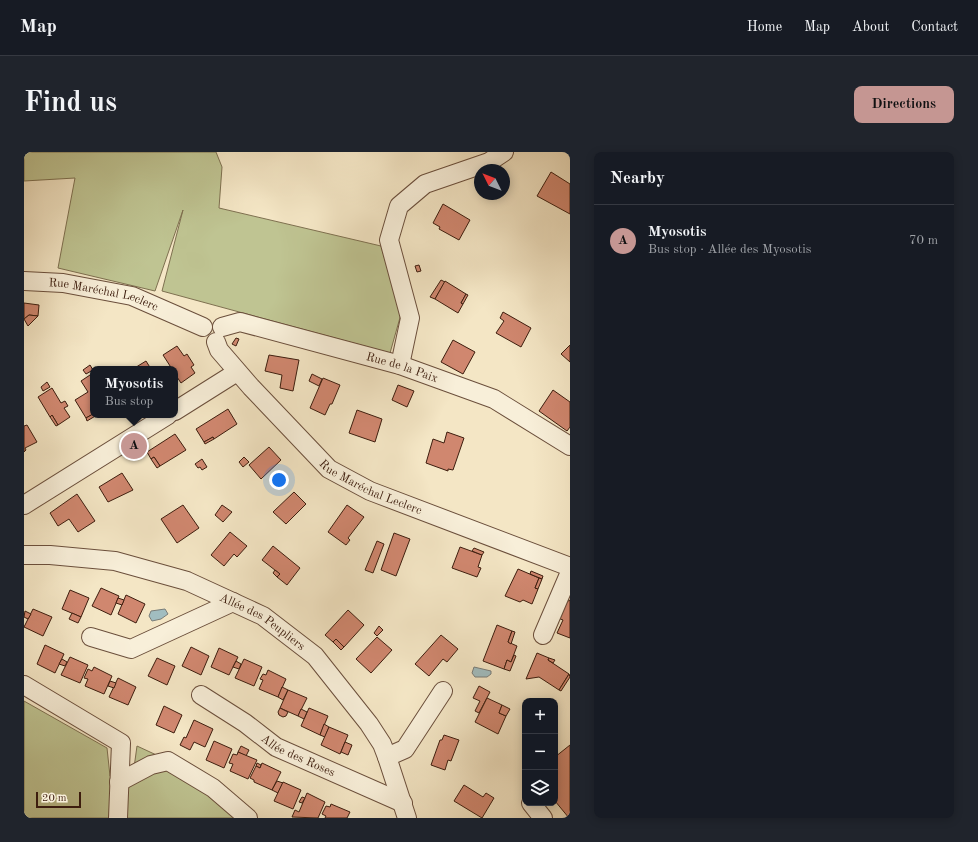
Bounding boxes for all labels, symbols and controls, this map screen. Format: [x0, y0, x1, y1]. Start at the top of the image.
text: Map [20, 18, 57, 37]
text: Home [747, 20, 782, 34]
text: Map [804, 20, 830, 34]
text: About [852, 20, 889, 34]
text: Contact [911, 20, 958, 34]
button: Directions [854, 86, 954, 123]
text: Find us [24, 90, 117, 118]
north arrow [474, 164, 510, 200]
text: Nearby [610, 170, 665, 187]
text: Myosotis [648, 225, 706, 240]
text: A [618, 234, 628, 247]
text: 70 m [909, 234, 938, 247]
text: Bus stop · Allée des Myosotis [648, 243, 812, 256]
street label: Rue Maréchal Leclerc [48, 277, 160, 314]
street label: Rue de la Paix [365, 351, 439, 385]
popup [90, 366, 178, 418]
text: Myosotis [105, 377, 163, 392]
text: Bus stop [105, 395, 153, 408]
pin: A [121, 431, 147, 461]
street label: Rue Maréchal Leclerc [316, 458, 423, 517]
your location [269, 470, 289, 490]
street label: Allée des Peupliers [217, 592, 307, 653]
map controls [522, 698, 558, 806]
button: + [522, 698, 558, 734]
street label: Allée des Roses [258, 733, 337, 779]
button: − [522, 734, 558, 770]
button: layers [522, 770, 558, 806]
scale bar [36, 790, 81, 809]
text: 20 m [42, 793, 67, 804]

